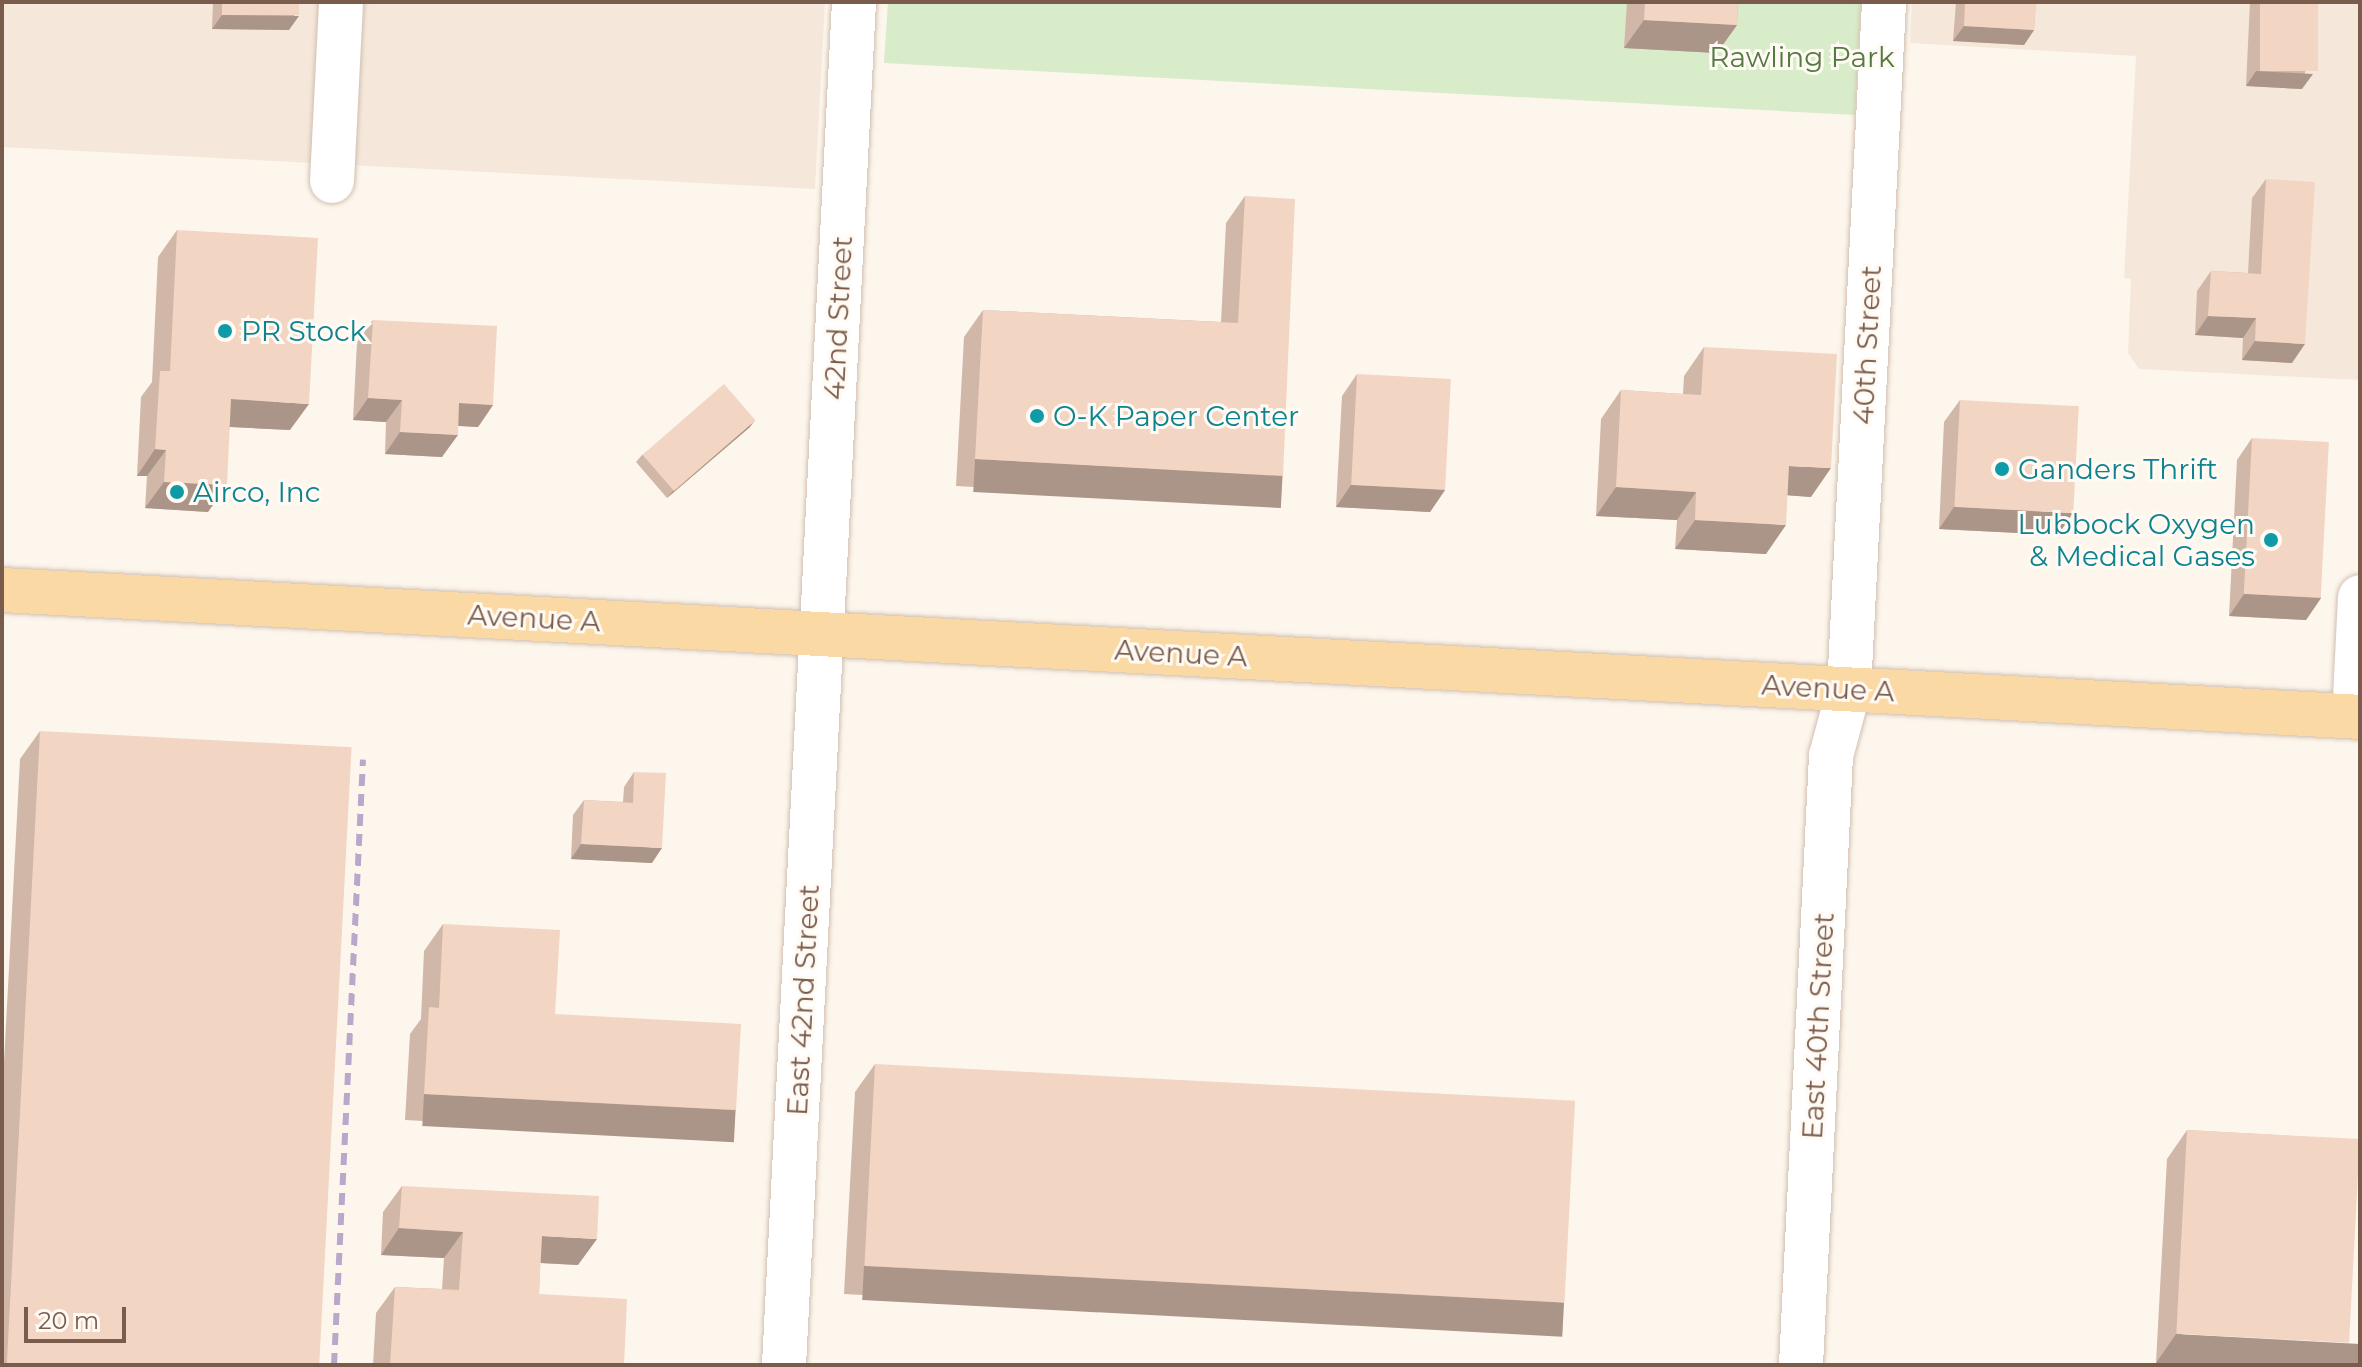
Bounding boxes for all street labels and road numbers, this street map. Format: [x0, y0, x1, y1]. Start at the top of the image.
street label: 42nd Street [817, 235, 859, 401]
street label: 40th Street [1846, 264, 1888, 426]
street label: Avenue A [467, 598, 601, 638]
street label: Avenue A [1114, 633, 1248, 673]
street label: Avenue A [1761, 668, 1895, 708]
street label: East 42nd Street [780, 883, 826, 1117]
street label: East 40th Street [1795, 912, 1841, 1140]

